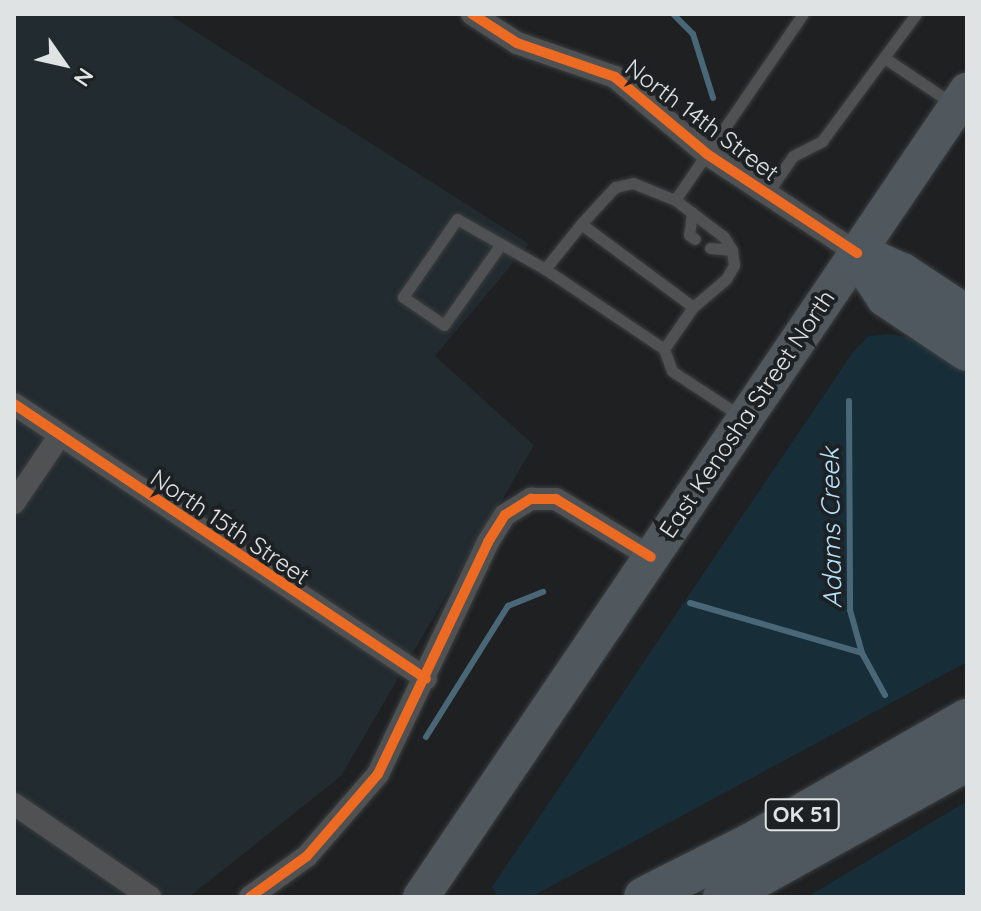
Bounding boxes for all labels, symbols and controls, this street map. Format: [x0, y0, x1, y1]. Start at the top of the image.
north arrow [24, 24, 104, 104]
street label: North 14th Street [620, 53, 784, 187]
text: N [68, 63, 100, 92]
street label: East Kenosha Street North [653, 285, 841, 543]
water label: Adams Creek [814, 447, 848, 609]
street label: North 15th Street [145, 463, 315, 591]
road number: OK 51 [764, 797, 840, 833]

